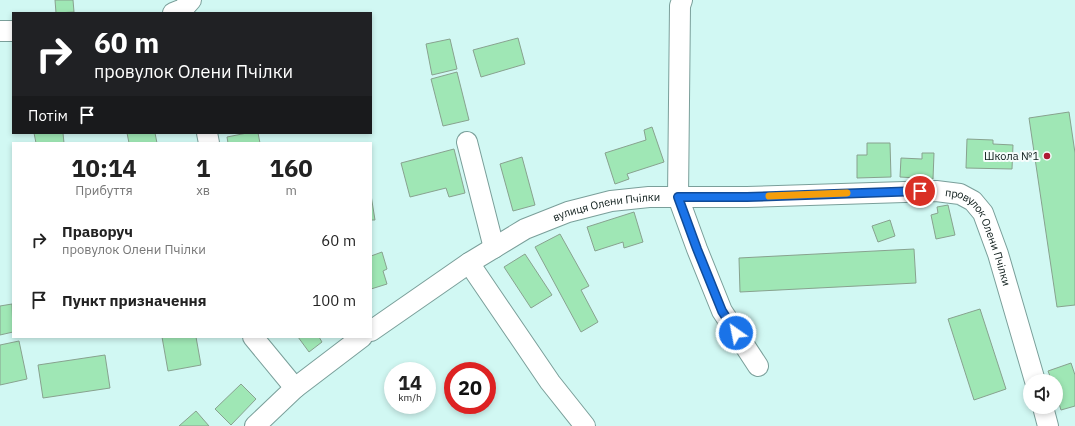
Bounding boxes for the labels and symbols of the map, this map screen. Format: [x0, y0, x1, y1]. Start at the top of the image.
place label: Школа №1 [984, 149, 1039, 163]
marker: Школа №1 [1042, 151, 1052, 161]
pin [903, 174, 937, 208]
street label: провулок Олени Пчілки [944, 185, 1014, 288]
street label: вулиця Олени Пчілки [551, 190, 660, 224]
position arrow [715, 312, 757, 354]
speed limit sign: 20 [444, 362, 496, 414]

